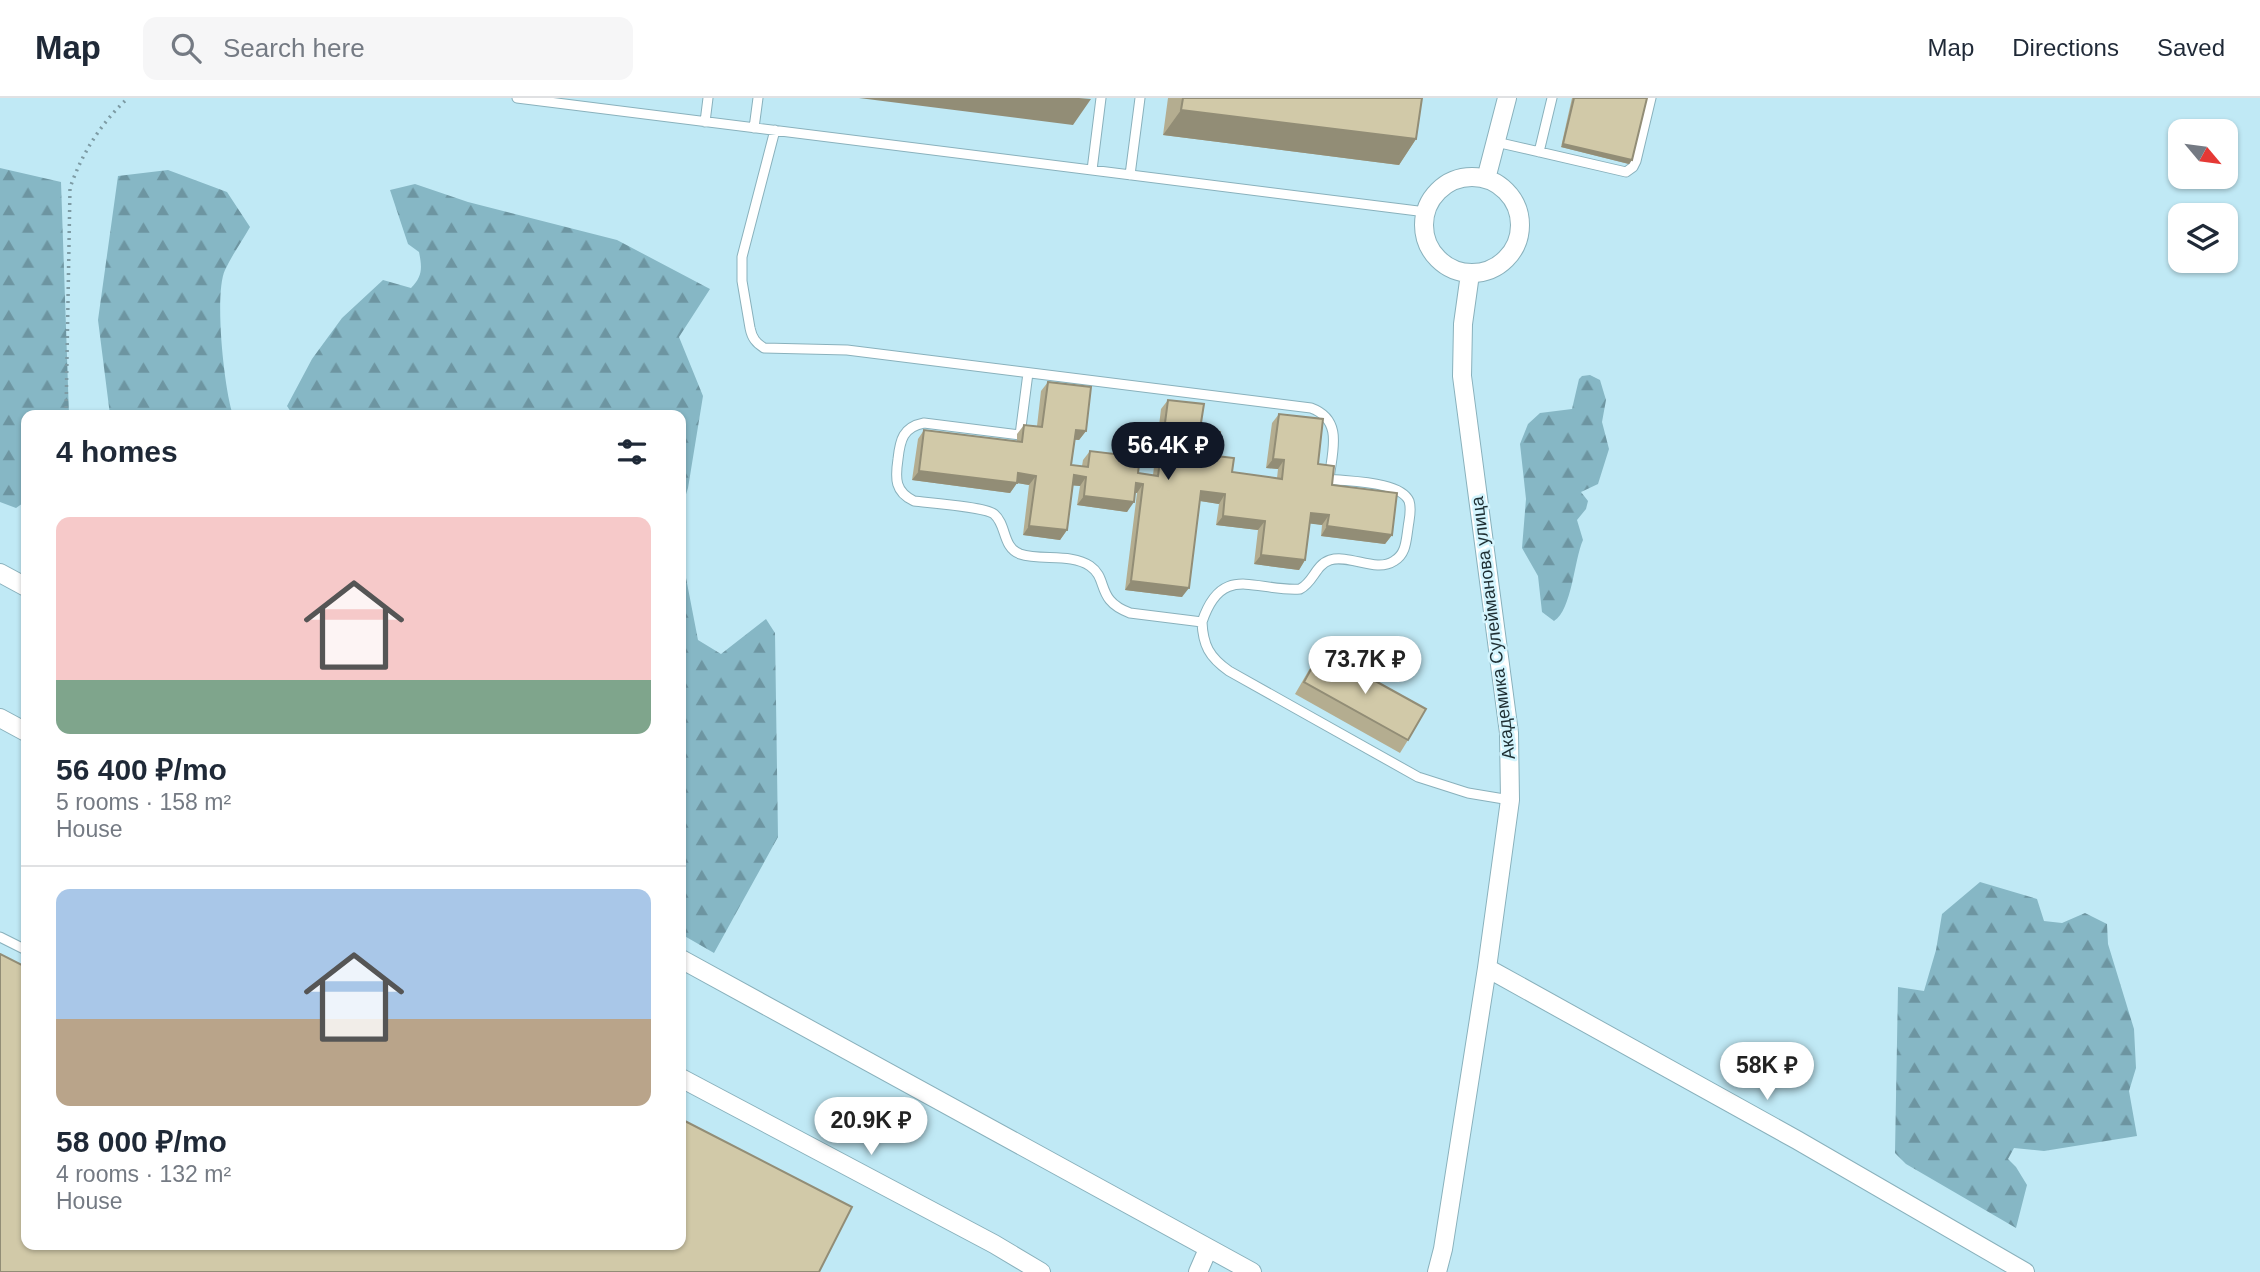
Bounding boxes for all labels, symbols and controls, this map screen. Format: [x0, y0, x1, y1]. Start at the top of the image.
search box [143, 17, 633, 80]
text: Map [35, 29, 101, 66]
icon: search [167, 29, 205, 67]
text: Search here [223, 33, 365, 63]
text: Map [1928, 34, 1974, 61]
text: Directions [2012, 34, 2119, 61]
text: Saved [2157, 34, 2225, 61]
north arrow [2168, 119, 2238, 189]
map controls [2168, 119, 2238, 273]
button: layers [2168, 203, 2238, 273]
pin: 56.4K ₽ [1103, 422, 1233, 482]
text: 56.4K ₽ [1127, 432, 1209, 458]
icon: filters [613, 433, 651, 471]
text: 4 homes [56, 435, 178, 468]
street label: Академика Сулейманова улица [1467, 494, 1519, 761]
icon: home [291, 562, 417, 688]
pin: 73.7K ₽ [1300, 636, 1430, 696]
text: 73.7K ₽ [1324, 646, 1406, 672]
text: 56 400 ₽/mo [56, 753, 227, 786]
text: 5 rooms · 158 m² [56, 789, 231, 815]
text: House [56, 816, 122, 842]
icon: home [291, 934, 417, 1060]
pin: 58K ₽ [1718, 1042, 1816, 1102]
text: 58K ₽ [1736, 1052, 1798, 1078]
pin: 20.9K ₽ [806, 1098, 936, 1157]
text: 20.9K ₽ [830, 1107, 912, 1133]
text: 58 000 ₽/mo [56, 1125, 227, 1158]
text: 4 rooms · 132 m² [56, 1161, 231, 1187]
text: House [56, 1188, 122, 1214]

